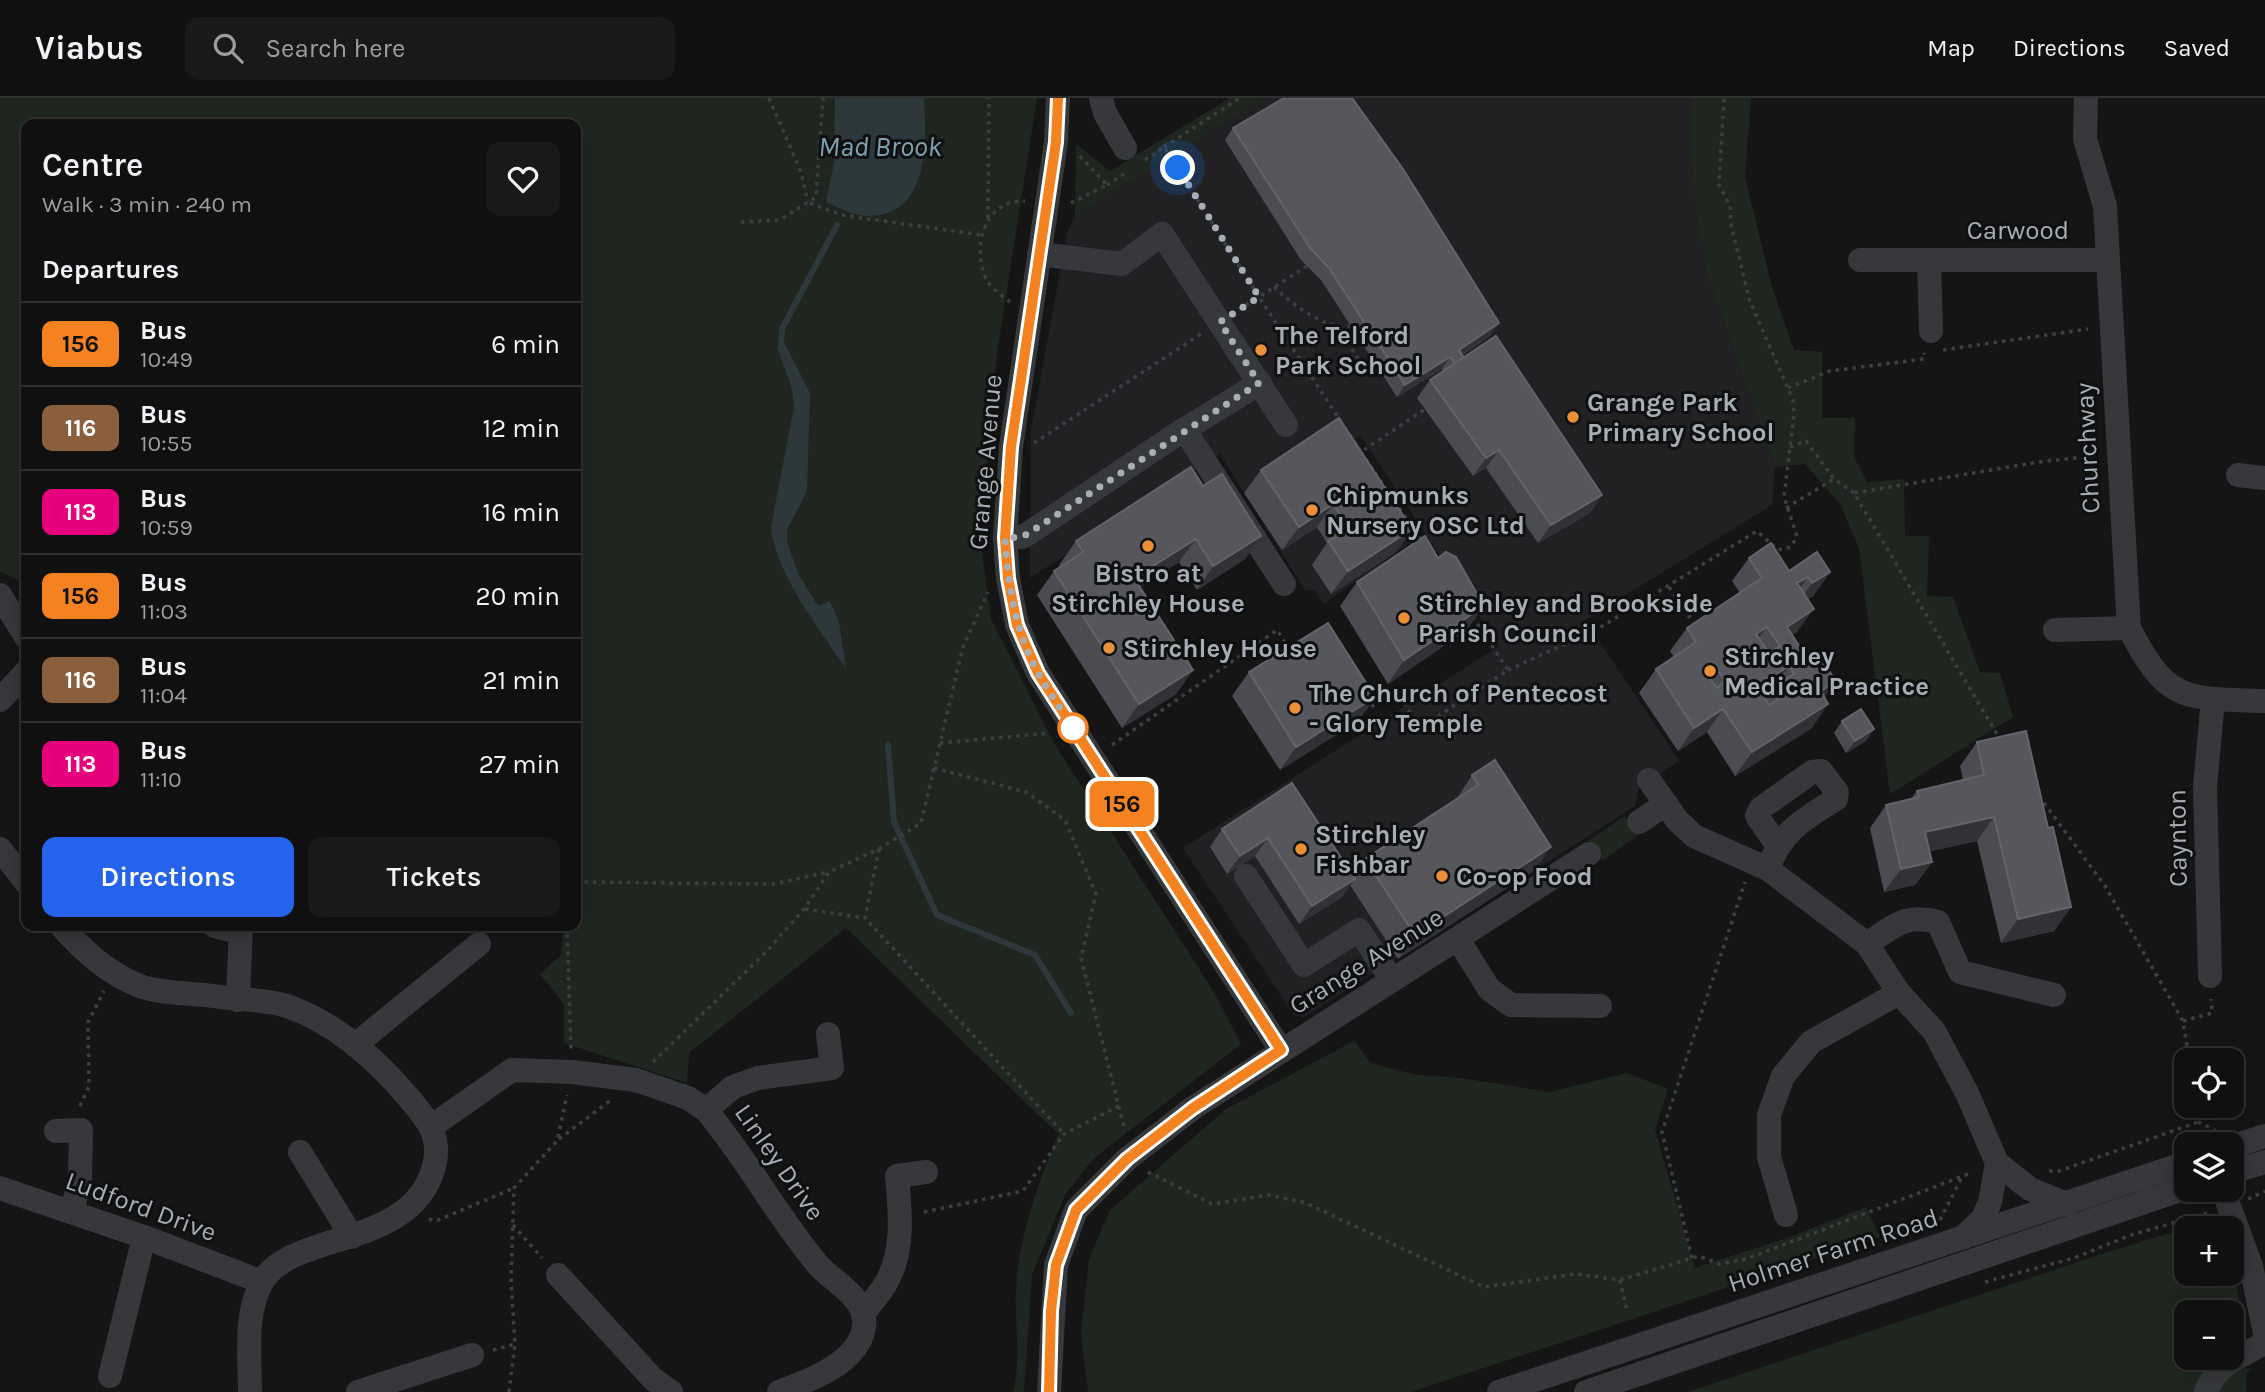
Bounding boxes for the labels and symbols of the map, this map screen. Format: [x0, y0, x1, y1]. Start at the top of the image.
water label: Mad Brook [818, 130, 943, 163]
your location [1160, 150, 1195, 185]
street label: Carwood [1967, 215, 2069, 246]
place label: The Telford Park School [1275, 320, 1421, 381]
marker: The Telford Park School [1253, 342, 1269, 358]
street label: Grange Avenue [962, 373, 1009, 551]
street label: Churchway [2069, 382, 2106, 514]
place label: Grange Park Primary School [1587, 387, 1774, 448]
marker: Grange Park Primary School [1565, 409, 1581, 425]
place label: Chipmunks Nursery OSC Ltd [1326, 480, 1525, 541]
marker: Chipmunks Nursery OSC Ltd [1304, 502, 1320, 518]
marker: Bistro at Stirchley House [1140, 538, 1156, 554]
place label: Bistro at Stirchley House [1051, 558, 1245, 619]
place label: Stirchley and Brookside Parish Council [1418, 588, 1713, 649]
marker: Stirchley and Brookside Parish Council [1396, 610, 1412, 626]
place label: Stirchley House [1123, 633, 1317, 664]
marker: Stirchley House [1101, 640, 1117, 656]
place label: Stirchley Medical Practice [1724, 641, 1929, 702]
marker: Stirchley Medical Practice [1702, 663, 1718, 679]
place label: The Church of Pentecost - Glory Temple [1309, 678, 1608, 739]
marker: The Church of Pentecost - Glory Temple [1287, 700, 1303, 716]
unlabelled marker [1058, 713, 1088, 743]
line badge: 156 [1082, 781, 1162, 827]
street label: Caynton [2161, 789, 2194, 887]
place label: Stirchley Fishbar [1315, 819, 1425, 880]
marker: Stirchley Fishbar [1293, 841, 1309, 857]
place label: Co-op Food [1456, 861, 1593, 892]
marker: Co-op Food [1434, 868, 1450, 884]
street label: Grange Avenue [1283, 902, 1449, 1021]
street label: Linley Drive [728, 1098, 831, 1227]
street label: Ludford Drive [61, 1165, 220, 1248]
street label: Holmer Farm Road [1724, 1202, 1942, 1299]

